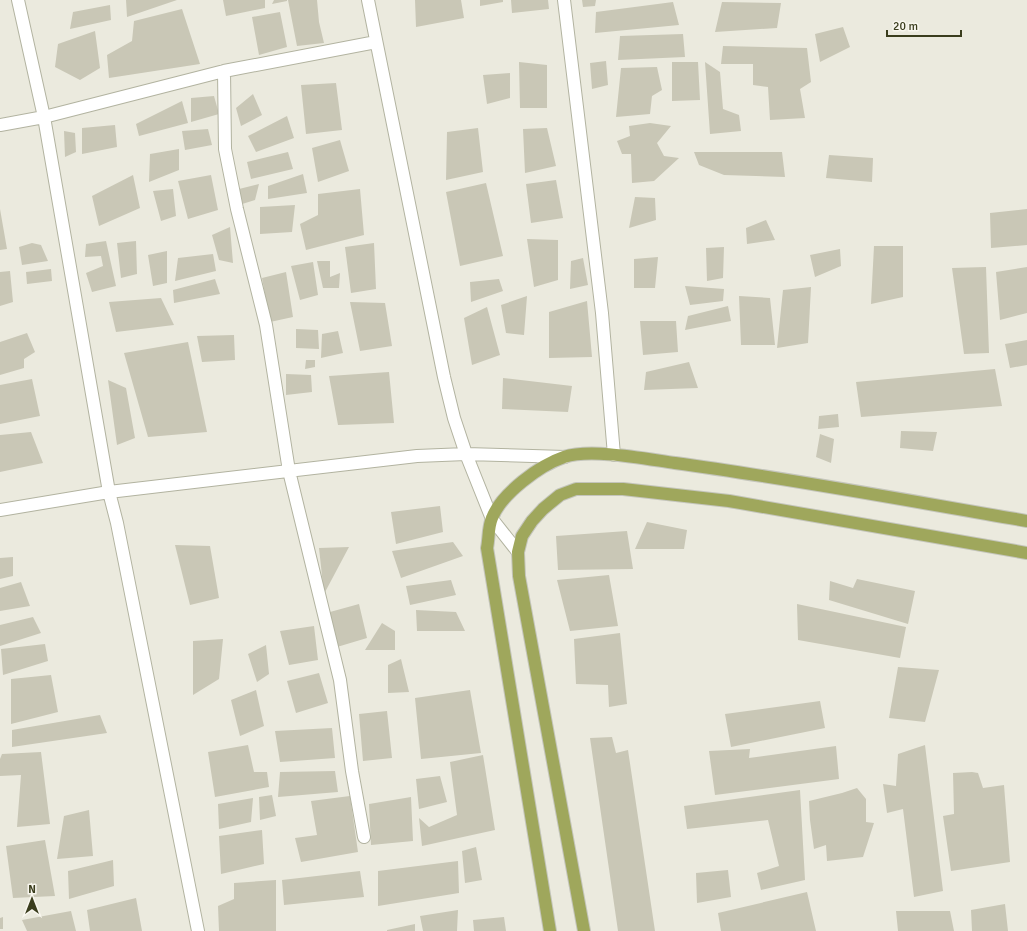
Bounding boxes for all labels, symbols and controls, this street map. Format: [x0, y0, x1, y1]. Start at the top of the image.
scale bar [887, 12, 961, 38]
text: 20 m [893, 19, 918, 34]
north arrow [12, 879, 52, 919]
text: N [28, 883, 36, 896]

